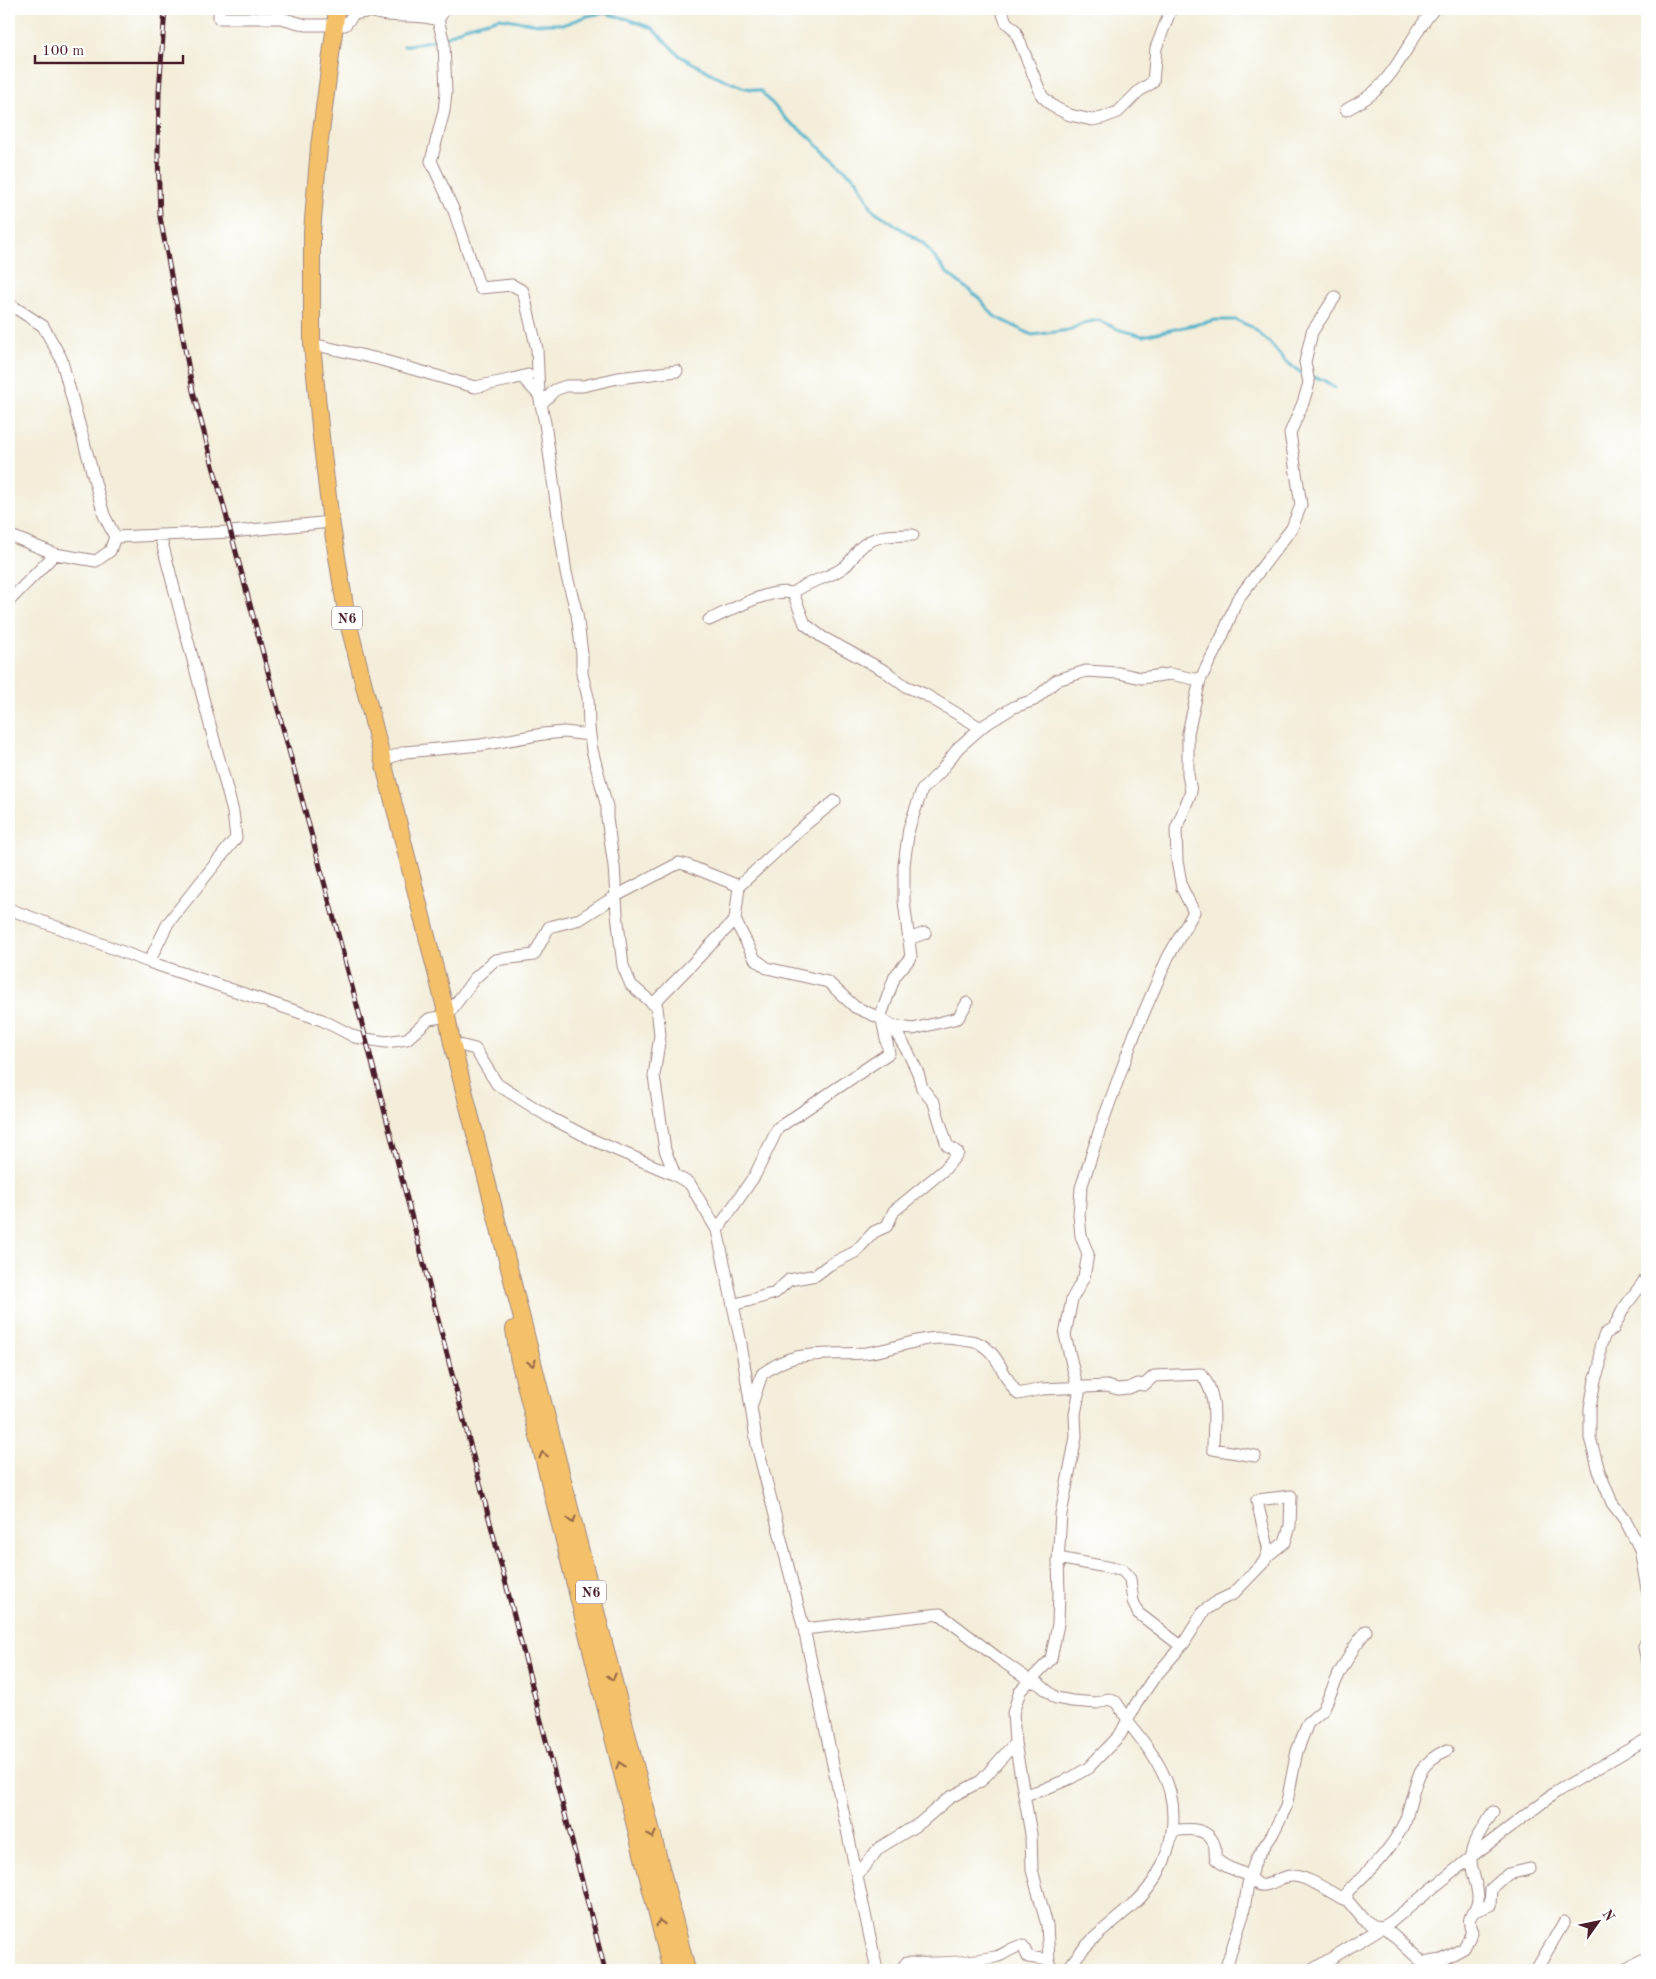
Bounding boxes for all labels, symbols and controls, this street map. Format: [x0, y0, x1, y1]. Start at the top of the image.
scale bar [35, 32, 182, 64]
text: 100 m [42, 44, 84, 59]
road number: N6 [332, 606, 362, 630]
one-way arrow [526, 1358, 537, 1367]
one-way arrow [538, 1450, 549, 1459]
one-way arrow [566, 1516, 577, 1524]
road number: N6 [576, 1580, 606, 1604]
one-way arrow [607, 1673, 617, 1681]
one-way arrow [615, 1761, 626, 1770]
one-way arrow [647, 1830, 657, 1838]
north arrow [1574, 1896, 1624, 1946]
text: N [1599, 1907, 1617, 1924]
one-way arrow [655, 1918, 666, 1927]

